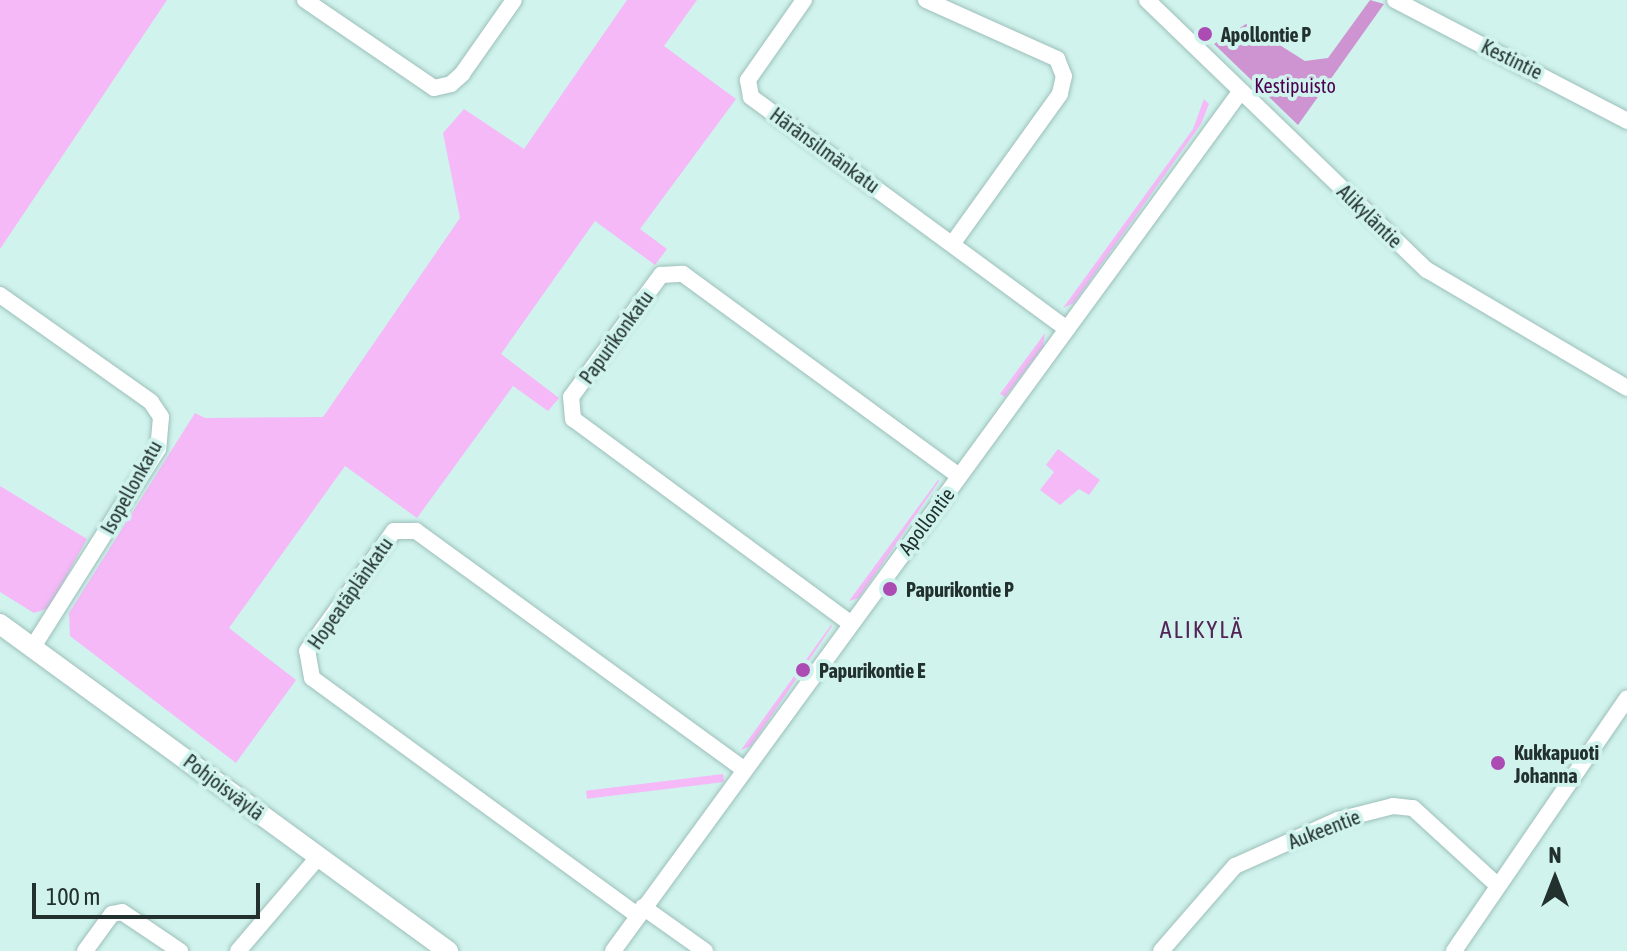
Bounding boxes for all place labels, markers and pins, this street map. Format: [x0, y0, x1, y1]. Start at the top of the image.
place label: Apollontie P [1221, 22, 1311, 46]
marker: Apollontie P [1196, 25, 1214, 43]
place label: Papurikontie P [906, 577, 1014, 601]
marker: Papurikontie P [881, 580, 899, 598]
place label: Papurikontie E [819, 658, 926, 682]
marker: Papurikontie E [794, 661, 812, 679]
place label: Kukkapuoti Johanna [1514, 740, 1599, 787]
marker: Kukkapuoti Johanna [1489, 754, 1507, 772]

